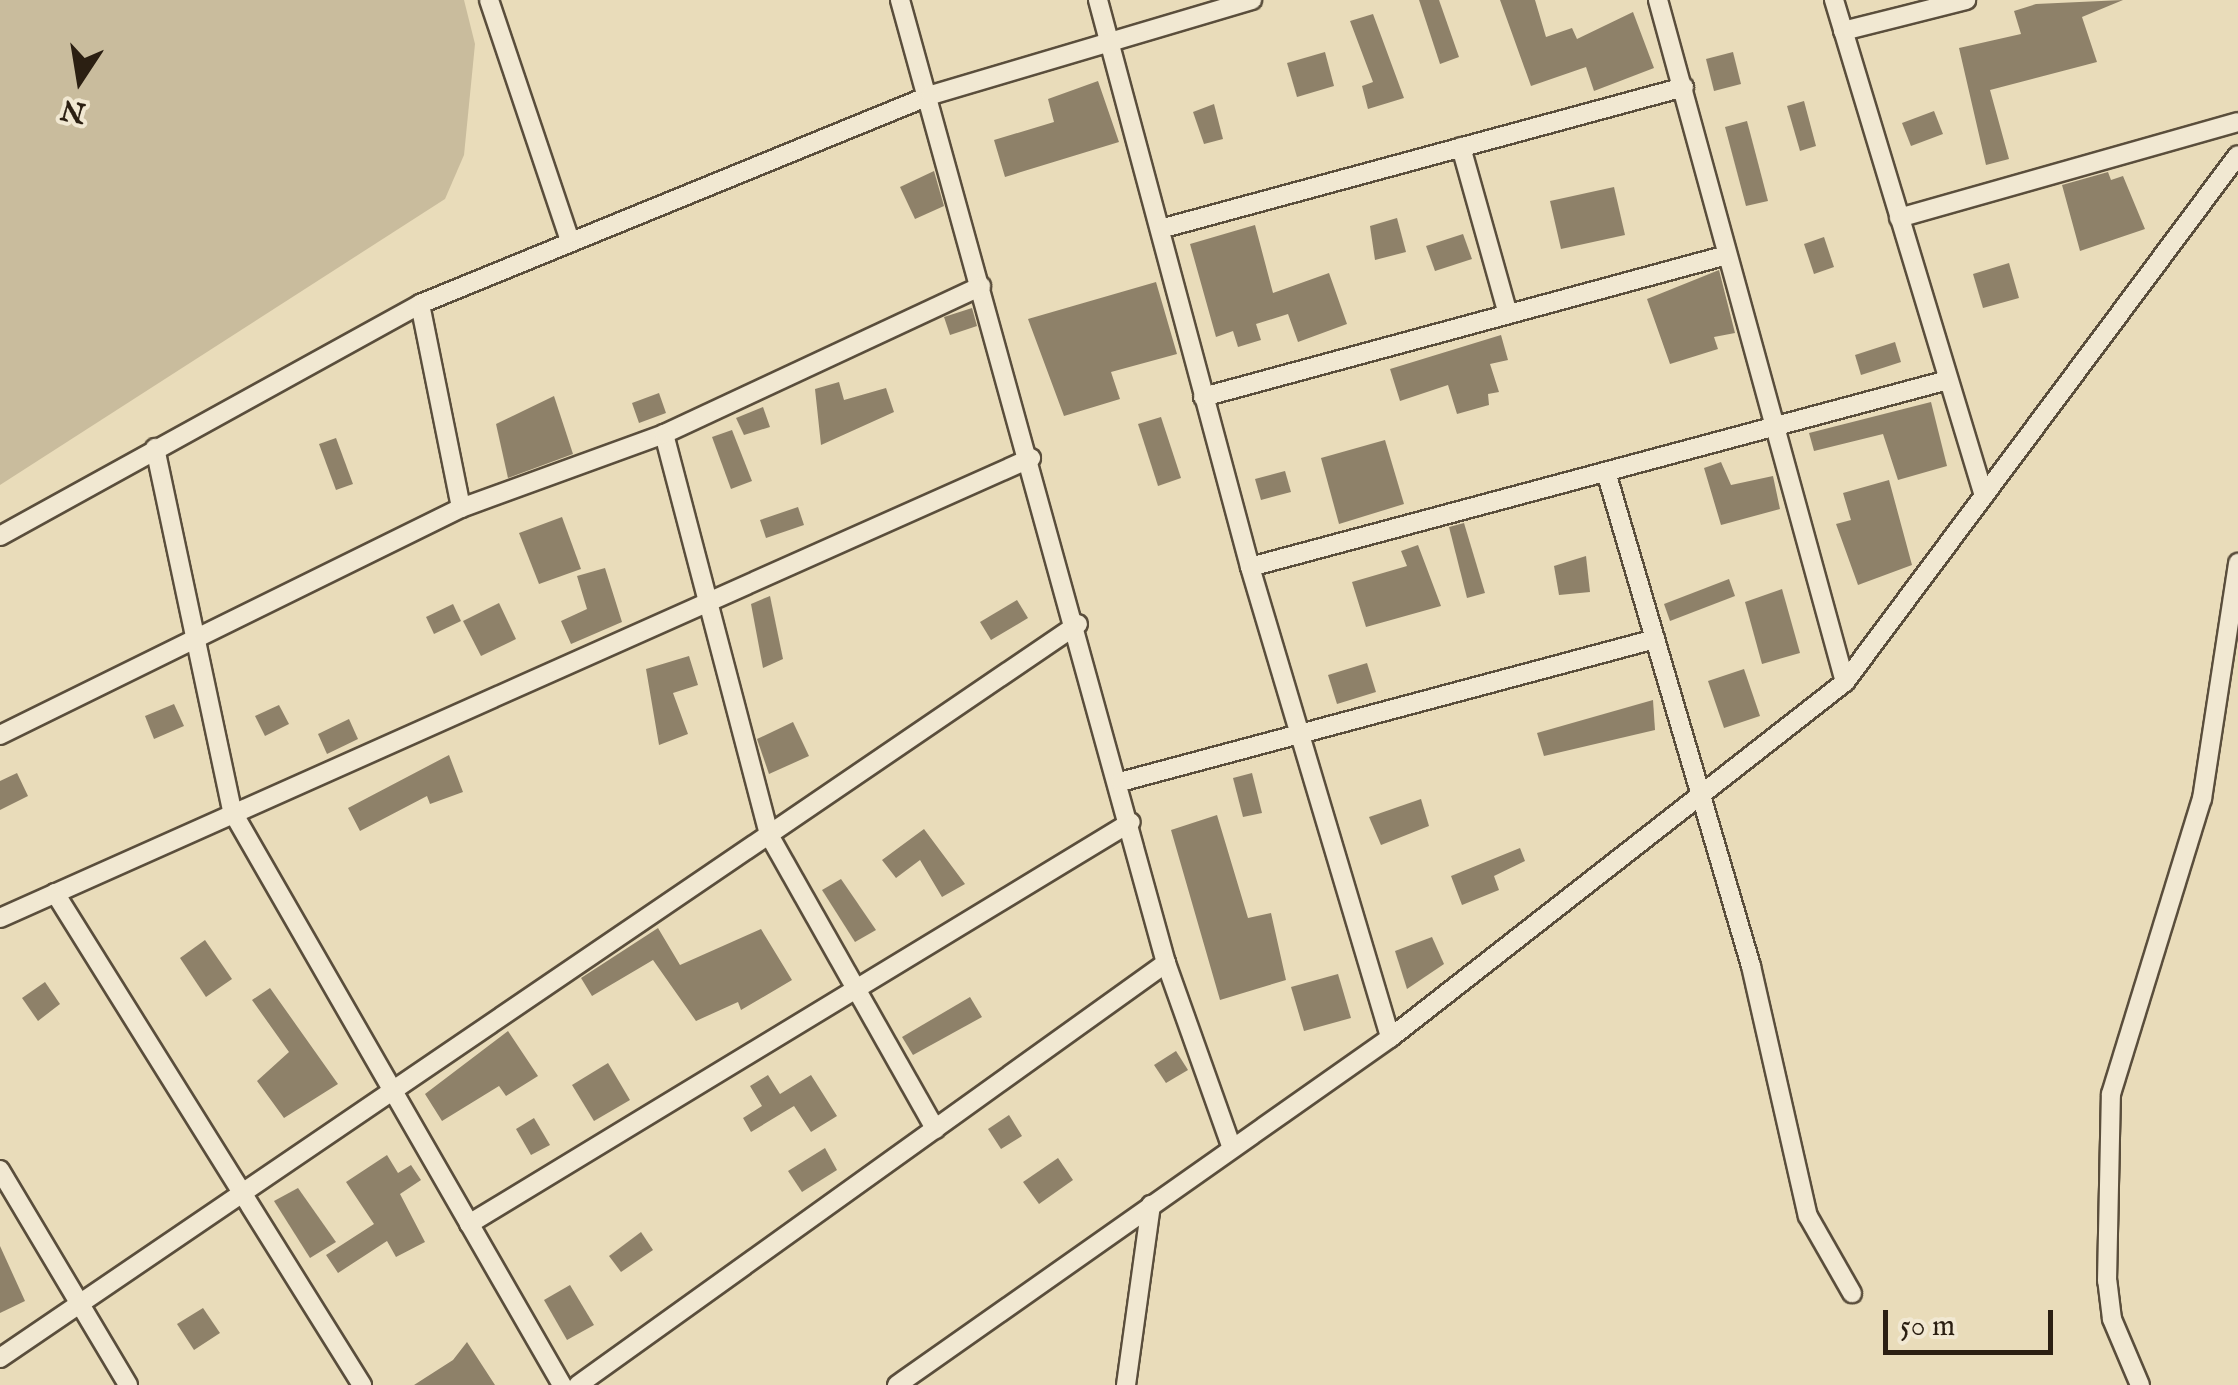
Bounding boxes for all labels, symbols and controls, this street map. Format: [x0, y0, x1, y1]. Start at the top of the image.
north arrow [30, 30, 130, 130]
text: N [58, 90, 89, 129]
scale bar [1888, 1290, 2058, 1352]
text: 50 m [1900, 1308, 1955, 1346]

